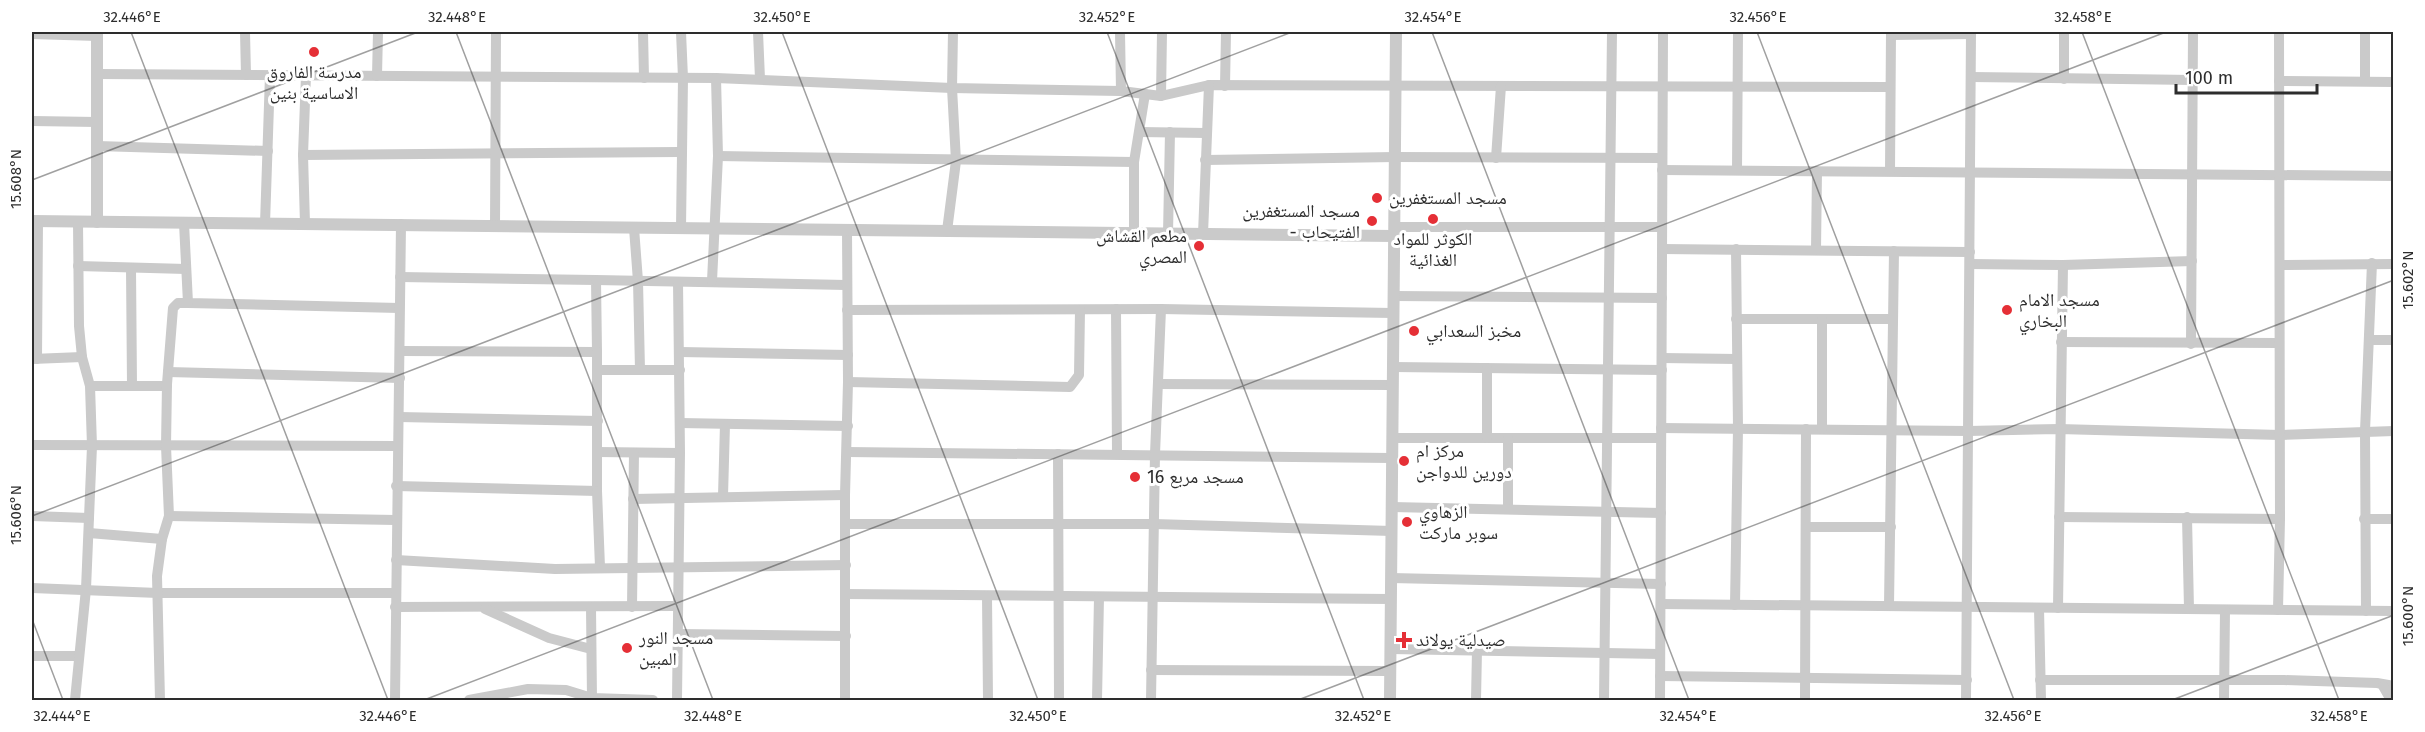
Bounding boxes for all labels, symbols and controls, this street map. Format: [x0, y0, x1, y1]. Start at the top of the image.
text: 32.446°E [103, 8, 161, 26]
text: 32.448°E [428, 8, 486, 26]
text: 32.450°E [753, 8, 811, 26]
text: 32.452°E [1079, 8, 1135, 26]
text: 32.454°E [1404, 8, 1462, 26]
text: 32.456°E [1730, 8, 1786, 26]
text: 32.458°E [2054, 8, 2112, 26]
marker: مدرسة الفاروق الاساسية بنين [307, 45, 321, 59]
scale bar [2176, 57, 2317, 95]
place label: مدرسة الفاروق الاساسية بنين [266, 61, 362, 104]
text: 100 m [2185, 67, 2233, 89]
text: 15.608°N [7, 149, 25, 209]
place label: مسجد المستغفرين [1389, 187, 1507, 209]
marker: مسجد المستغفرين [1370, 191, 1384, 205]
place label: مسجد المستغفرين - الفتيحاب [1242, 200, 1360, 243]
marker: الكوثر للمواد الغذائية [1426, 212, 1440, 226]
marker: مسجد المستغفرين - الفتيحاب [1365, 214, 1379, 228]
place label: مطعم القشاش المصري [1096, 225, 1187, 272]
place label: الكوثر للمواد الغذائية [1394, 228, 1472, 271]
marker: مطعم القشاش المصري [1192, 239, 1206, 253]
text: 15.602°N [2399, 250, 2417, 310]
place label: مسجد الامام البخاري [2019, 289, 2100, 336]
marker: مسجد الامام البخاري [2000, 303, 2014, 317]
place label: مخبز السعدابي [1426, 320, 1521, 346]
marker: مخبز السعدابي [1407, 324, 1421, 338]
place label: مركز ام دورين للدواجن [1416, 440, 1512, 483]
marker: مركز ام دورين للدواجن [1397, 454, 1411, 468]
place label: مسجد مربع 16 [1147, 466, 1244, 489]
marker: مسجد مربع 16 [1128, 470, 1142, 484]
text: 15.606°N [7, 485, 25, 545]
place label: الزهاوي سوبر ماركت [1419, 501, 1498, 544]
marker: الزهاوي سوبر ماركت [1400, 515, 1414, 529]
text: 15.600°N [2399, 586, 2417, 646]
place label: مسجد النور المبين [638, 627, 713, 670]
place label: صيدلية يولاند [1416, 629, 1506, 651]
marker: صيدلية يولاند [1397, 633, 1411, 647]
marker: مسجد النور المبين [620, 641, 634, 655]
text: 32.444°E [33, 707, 91, 725]
text: 32.446°E [359, 707, 417, 725]
text: 32.448°E [684, 707, 742, 725]
text: 32.450°E [1009, 707, 1067, 725]
text: 32.452°E [1335, 707, 1391, 725]
text: 32.454°E [1659, 707, 1717, 725]
text: 32.456°E [1985, 707, 2041, 725]
text: 32.458°E [2310, 707, 2368, 725]

